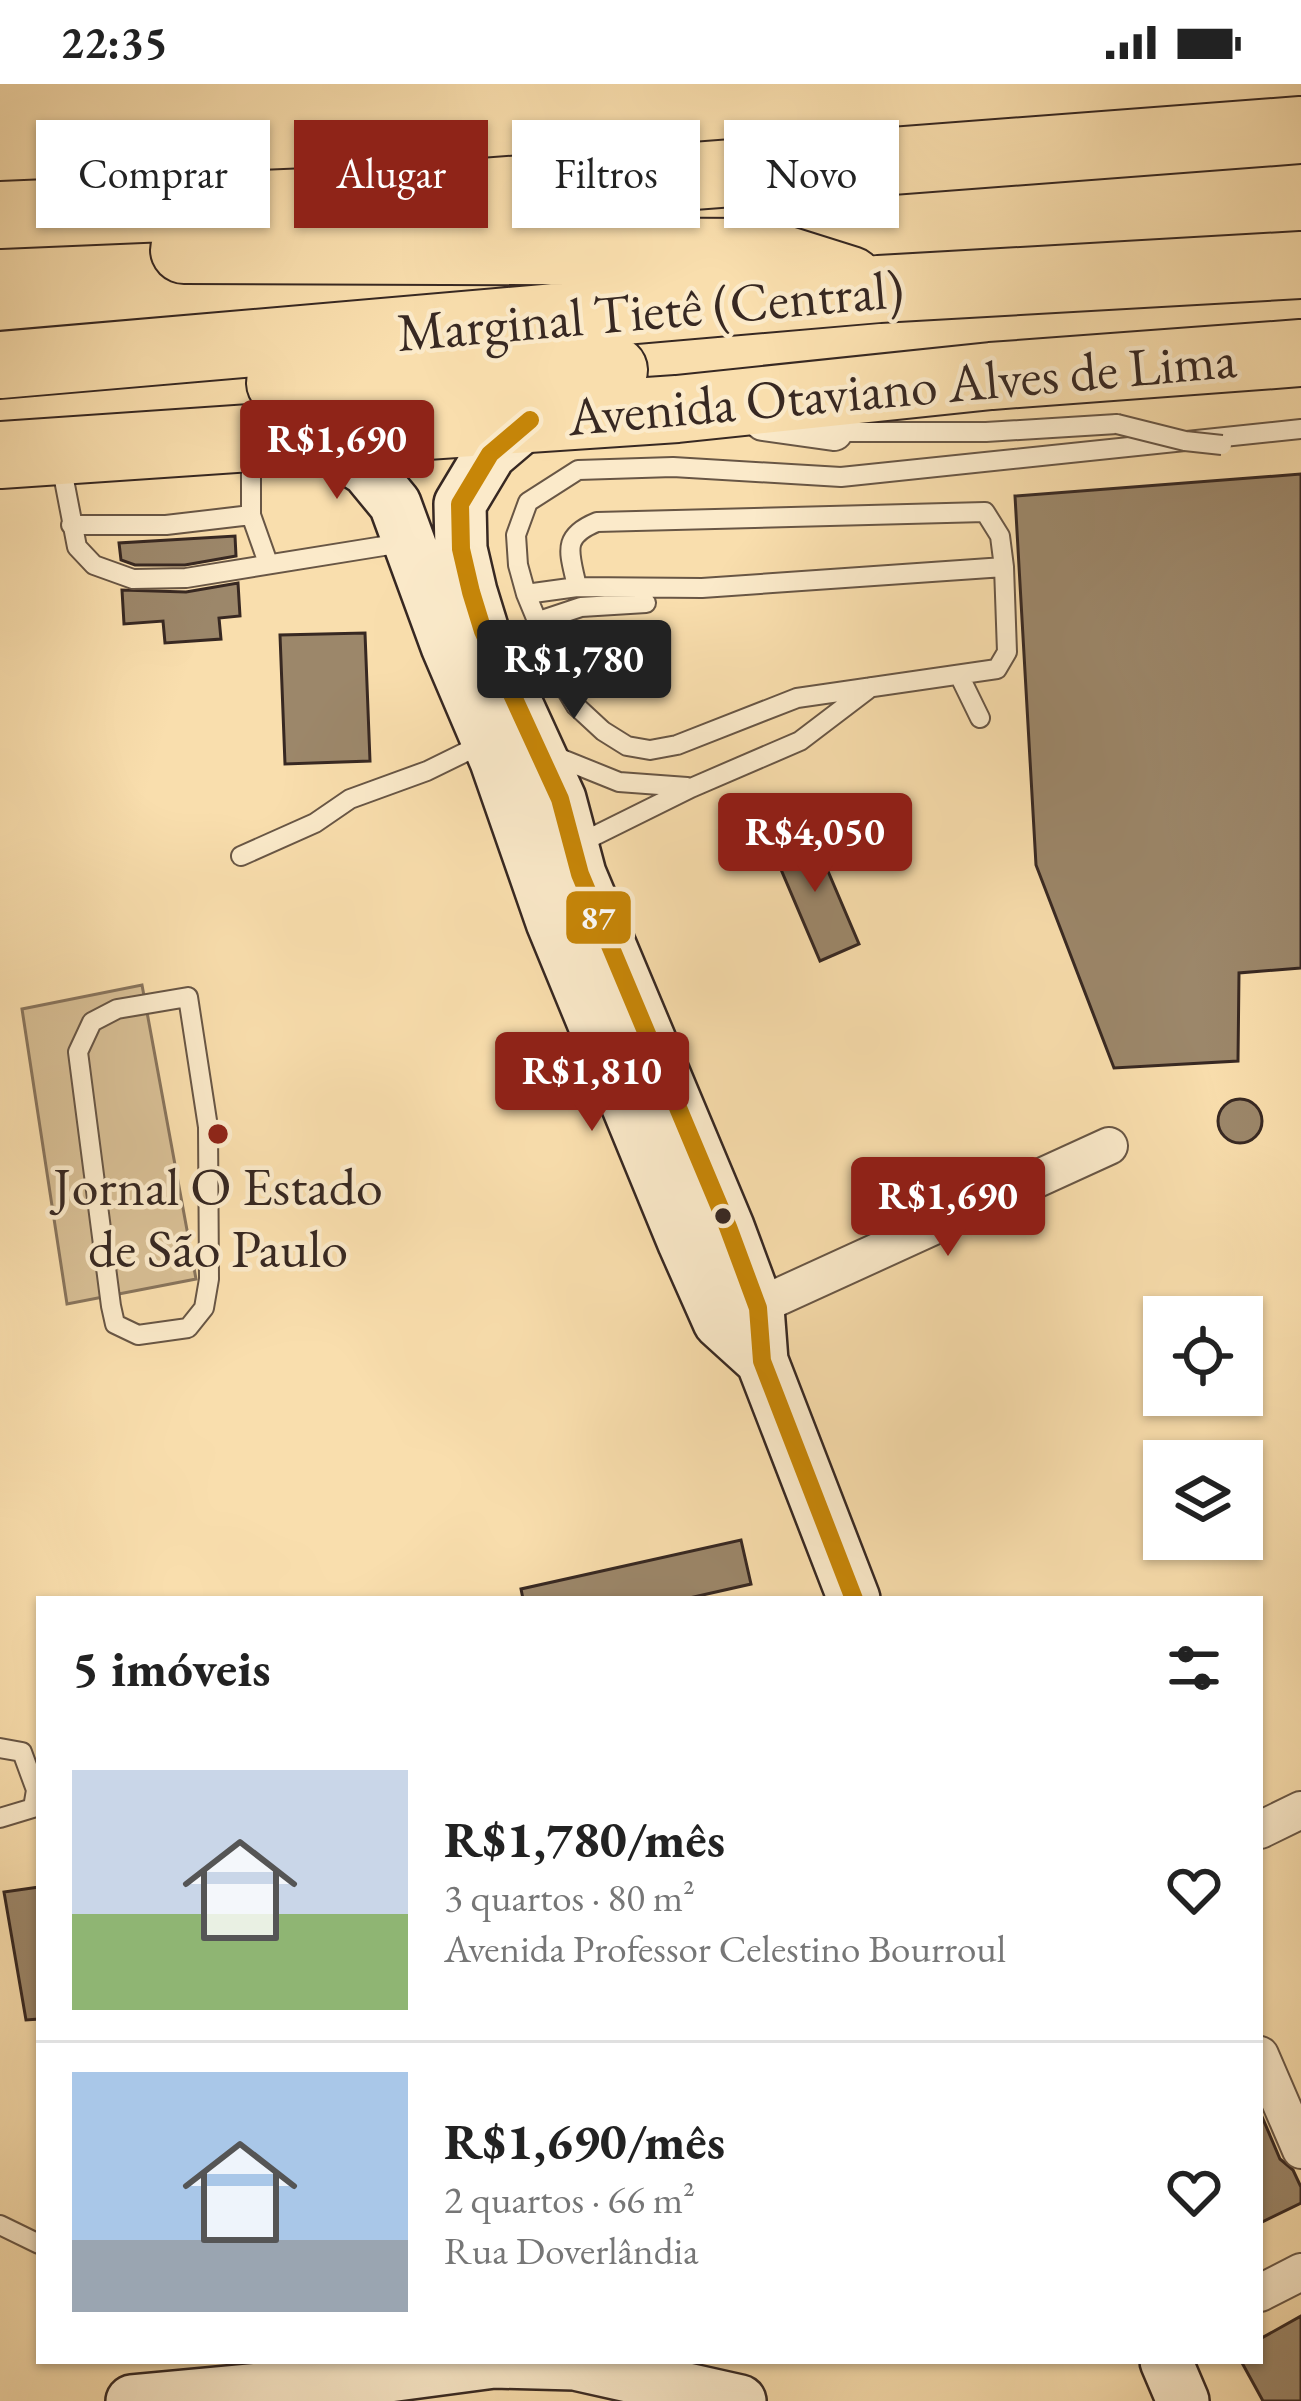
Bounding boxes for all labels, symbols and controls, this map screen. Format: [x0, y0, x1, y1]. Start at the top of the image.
text: 22:35 [60, 13, 168, 71]
chip: Comprar [36, 120, 270, 228]
chip: Alugar [294, 120, 488, 228]
chip: Filtros [512, 120, 700, 228]
chip: Novo [724, 120, 899, 228]
street label: Marginal Tietê (Central) [394, 253, 906, 367]
street label: Avenida Otaviano Alves de Lima [564, 323, 1240, 451]
pin: R$1,690 [226, 400, 448, 502]
text: R$1,690 [267, 413, 407, 464]
pin: R$1,780 [463, 620, 685, 722]
text: R$1,780 [504, 633, 644, 684]
pin: R$4,050 [704, 793, 926, 895]
text: R$4,050 [745, 806, 885, 857]
line badge: 87 [564, 889, 633, 946]
text: 87 [581, 896, 616, 939]
pin: R$1,810 [481, 1032, 703, 1134]
text: R$1,810 [522, 1045, 662, 1096]
marker: Jornal O Estado de São Paulo [205, 1121, 231, 1147]
place label: Jornal O Estado de São Paulo [49, 1151, 383, 1283]
pin: R$1,690 [837, 1157, 1059, 1259]
text: R$1,690 [878, 1170, 1018, 1221]
unlabelled marker [712, 1205, 734, 1227]
map controls [1143, 1296, 1263, 1560]
button: locate [1143, 1296, 1263, 1416]
button: layers [1143, 1440, 1263, 1560]
text: 5 imóveis [72, 1635, 271, 1701]
icon: filters [1161, 1635, 1227, 1701]
text: R$1,780/mês [444, 1806, 725, 1872]
icon: home [168, 1818, 312, 1962]
icon: heart [1161, 1857, 1227, 1923]
text: 3 quartos · 80 m² [444, 1872, 695, 1923]
text: Avenida Professor Celestino Bourroul [444, 1923, 1006, 1974]
text: R$1,690/mês [444, 2108, 725, 2174]
icon: home [168, 2120, 312, 2264]
icon: heart [1161, 2159, 1227, 2225]
text: 2 quartos · 66 m² [444, 2174, 695, 2225]
text: Rua Doverlândia [444, 2225, 699, 2276]

